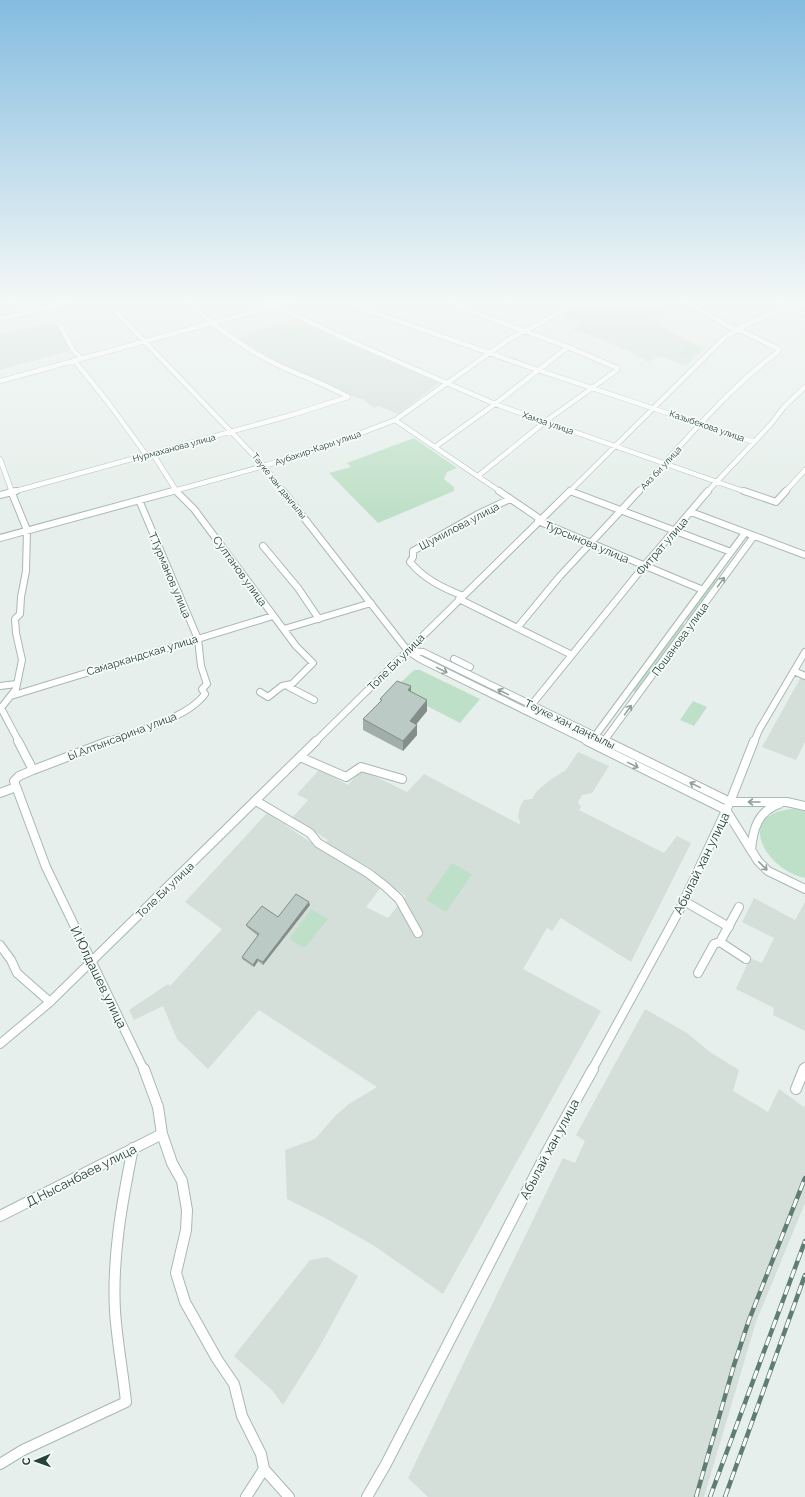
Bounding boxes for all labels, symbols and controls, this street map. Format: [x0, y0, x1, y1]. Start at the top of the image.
street label: Казыбекова улица [668, 408, 746, 444]
street label: Хамза улица [521, 410, 575, 436]
street label: Аубакир-Кары улица [274, 429, 362, 467]
street label: Нурмаханова улица [131, 432, 217, 464]
street label: Аяз би улица [638, 444, 684, 492]
street label: Тәуке хан даңғылы [250, 451, 308, 521]
street label: Шумилова улица [417, 500, 502, 553]
street label: Фитрат улица [634, 515, 691, 578]
street label: Турсынова улица [543, 519, 631, 566]
street label: Т.Турманов улица [146, 530, 194, 620]
street label: Султанов улица [210, 534, 269, 609]
one-way arrow [717, 577, 725, 588]
street label: Пошанова улица [649, 600, 711, 679]
street label: Толе Би улица [365, 631, 427, 693]
street label: Самаркандская улица [85, 632, 199, 679]
one-way arrow [435, 667, 447, 674]
one-way arrow [497, 688, 509, 695]
street label: Тәуке хан даңғылы [522, 697, 617, 752]
one-way arrow [624, 705, 632, 716]
street label: Ы.Алтынсарина улица [66, 710, 178, 763]
one-way arrow [627, 762, 639, 769]
one-way arrow [689, 781, 701, 788]
one-way arrow [748, 798, 761, 806]
street label: Абылай хан улица [670, 810, 733, 917]
street label: Толе Би улица [134, 860, 197, 921]
one-way arrow [758, 861, 768, 871]
street label: И.Юлдашев улица [67, 924, 130, 1031]
street label: Абылай хан улица [517, 1096, 582, 1202]
street label: Д.Нысанбаев улица [24, 1141, 139, 1210]
north arrow [16, 1441, 56, 1481]
text: С [20, 1457, 33, 1465]

